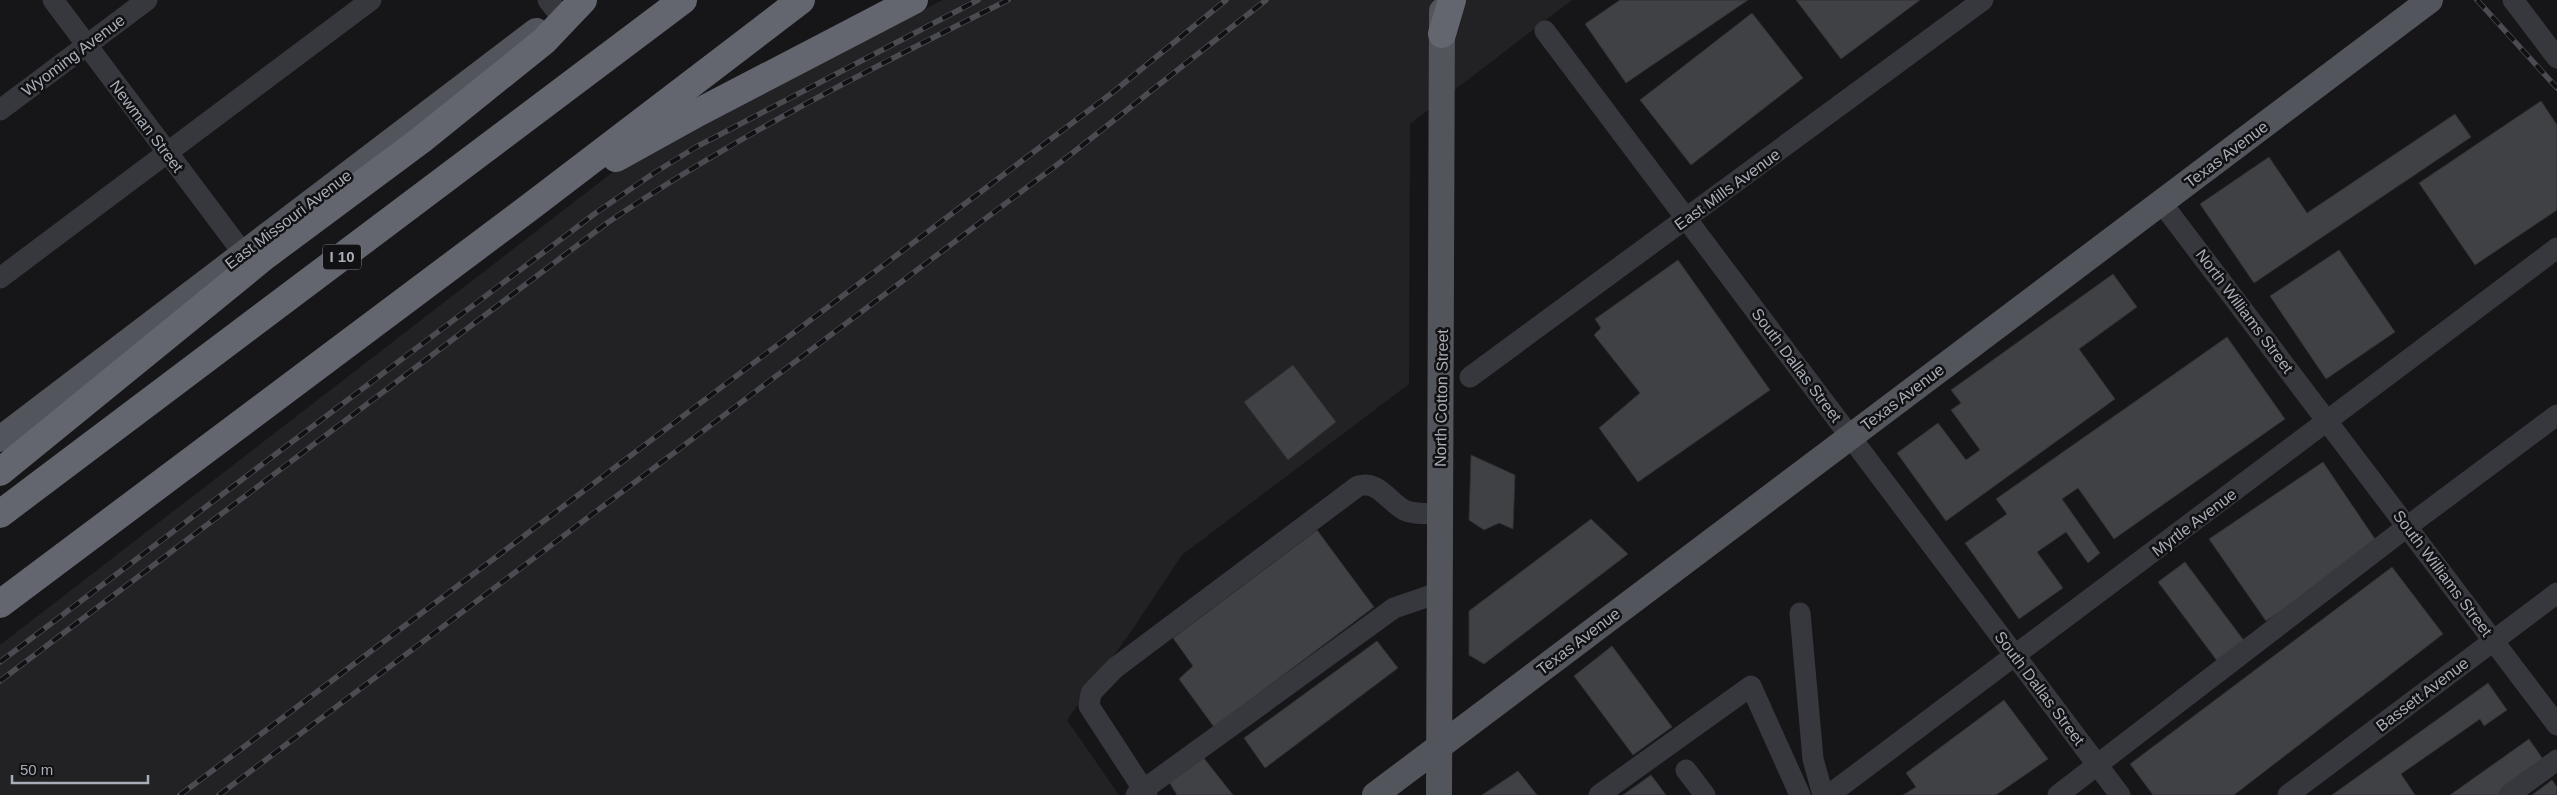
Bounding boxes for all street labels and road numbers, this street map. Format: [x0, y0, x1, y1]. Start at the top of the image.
street label: Wyoming Avenue [19, 11, 128, 100]
street label: Newman Street [107, 77, 187, 176]
street label: Texas Avenue [2182, 118, 2271, 191]
street label: East Mills Avenue [1671, 145, 1783, 233]
street label: East Missouri Avenue [222, 166, 355, 272]
road number: I 10 [323, 244, 361, 270]
street label: North Williams Street [2193, 246, 2297, 377]
street label: South Dallas Street [1748, 305, 1845, 426]
street label: North Cotton Street [1432, 328, 1451, 467]
street label: Texas Avenue [1858, 361, 1947, 434]
street label: Myrtle Avenue [2149, 485, 2240, 560]
street label: South Williams Street [2390, 507, 2496, 640]
street label: Texas Avenue [1534, 605, 1623, 678]
street label: South Dallas Street [1991, 628, 2088, 749]
street label: Bassett Avenue [2373, 654, 2472, 735]

